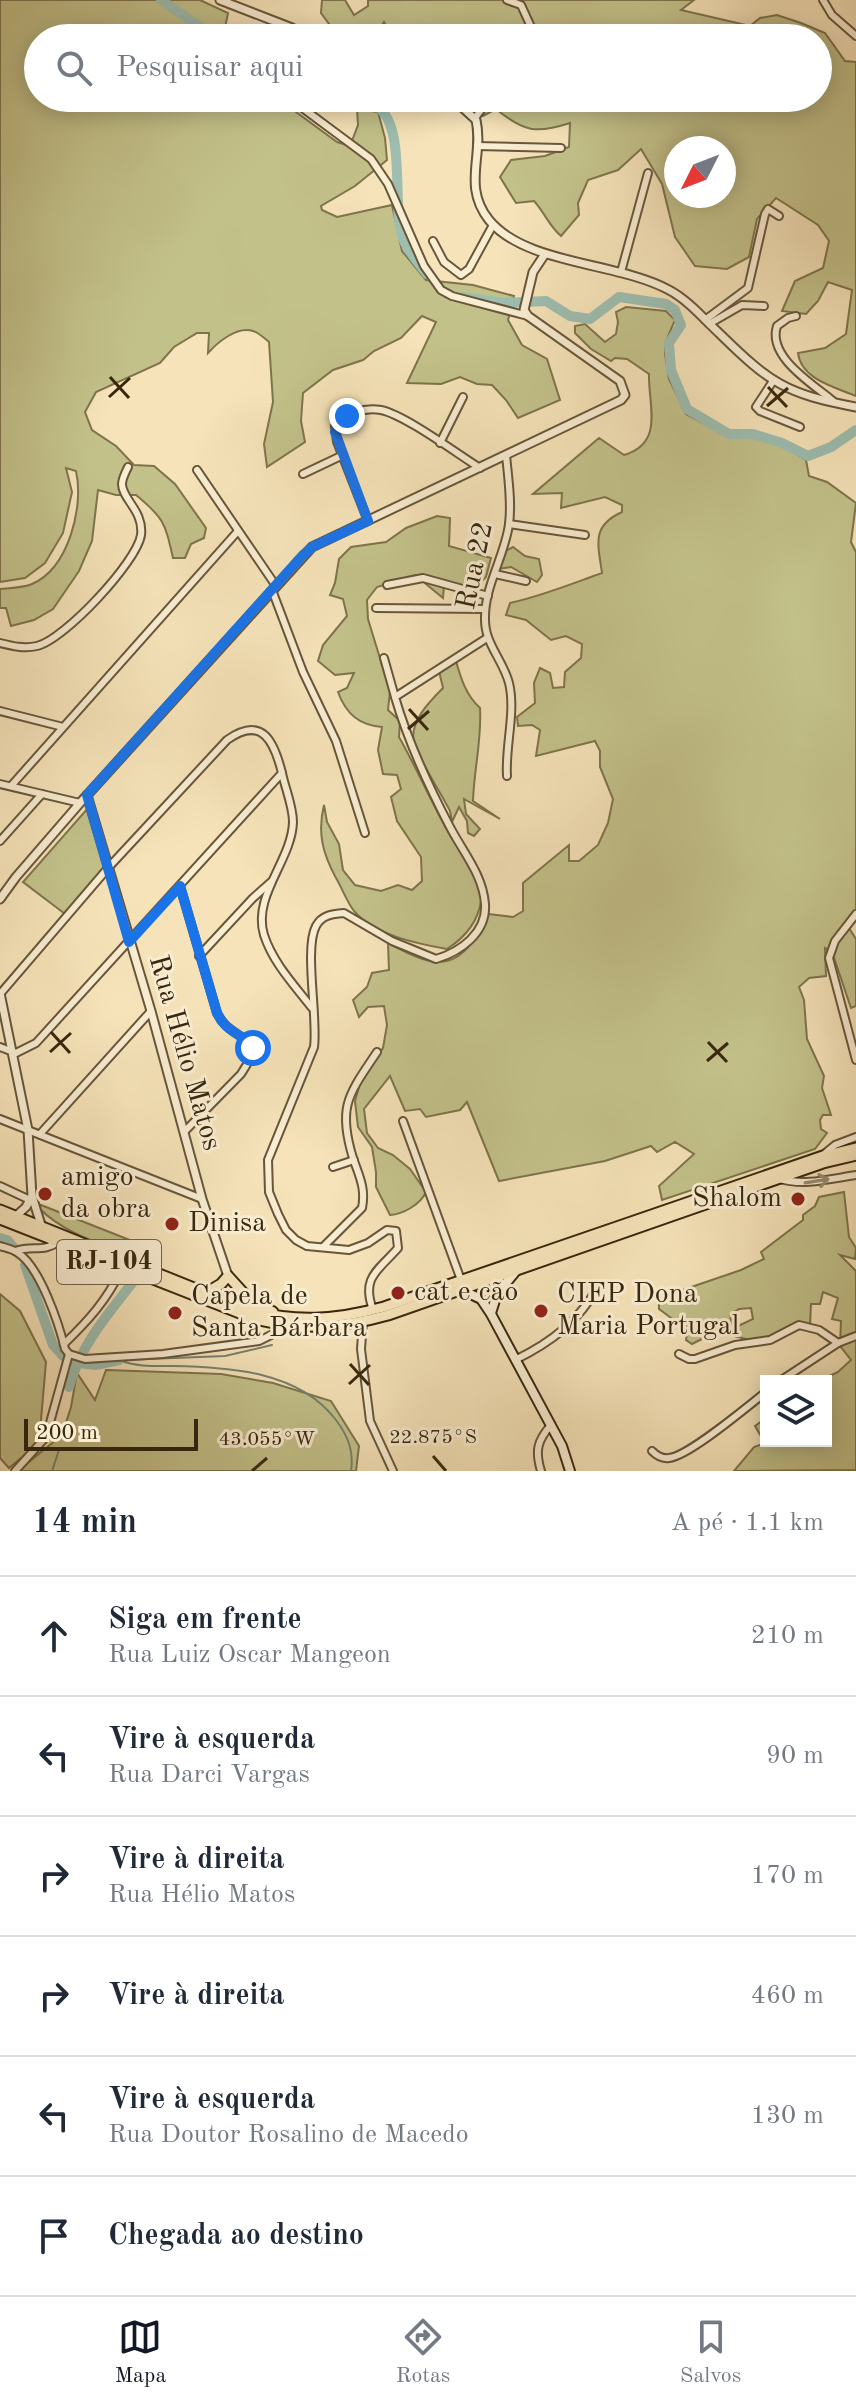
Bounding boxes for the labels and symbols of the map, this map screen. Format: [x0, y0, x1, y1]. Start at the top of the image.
north arrow [664, 136, 736, 208]
route end [329, 398, 365, 434]
street label: Rua 22 [453, 519, 499, 613]
street label: Rua Hélio Matos [143, 952, 225, 1154]
route start [235, 1030, 271, 1066]
place label: amigo da obra [61, 1164, 151, 1224]
one-way arrow [804, 1173, 829, 1188]
marker: amigo da obra [36, 1185, 54, 1203]
place label: Shalom [692, 1185, 782, 1213]
marker: Shalom [789, 1190, 807, 1208]
place label: Dinisa [188, 1210, 266, 1238]
marker: Dinisa [163, 1215, 181, 1233]
road number: RJ-104 [57, 1240, 161, 1284]
place label: cat e cão [414, 1279, 518, 1307]
place label: CIEP Dona Maria Portugal [557, 1281, 739, 1341]
place label: Capela de Santa Bárbara [191, 1283, 367, 1343]
marker: cat e cão [389, 1284, 407, 1302]
marker: CIEP Dona Maria Portugal [532, 1302, 550, 1320]
marker: Capela de Santa Bárbara [166, 1304, 184, 1322]
scale bar [24, 1415, 198, 1451]
text: 22.875°S [389, 1428, 477, 1448]
text: 43.055°W [219, 1430, 315, 1450]

